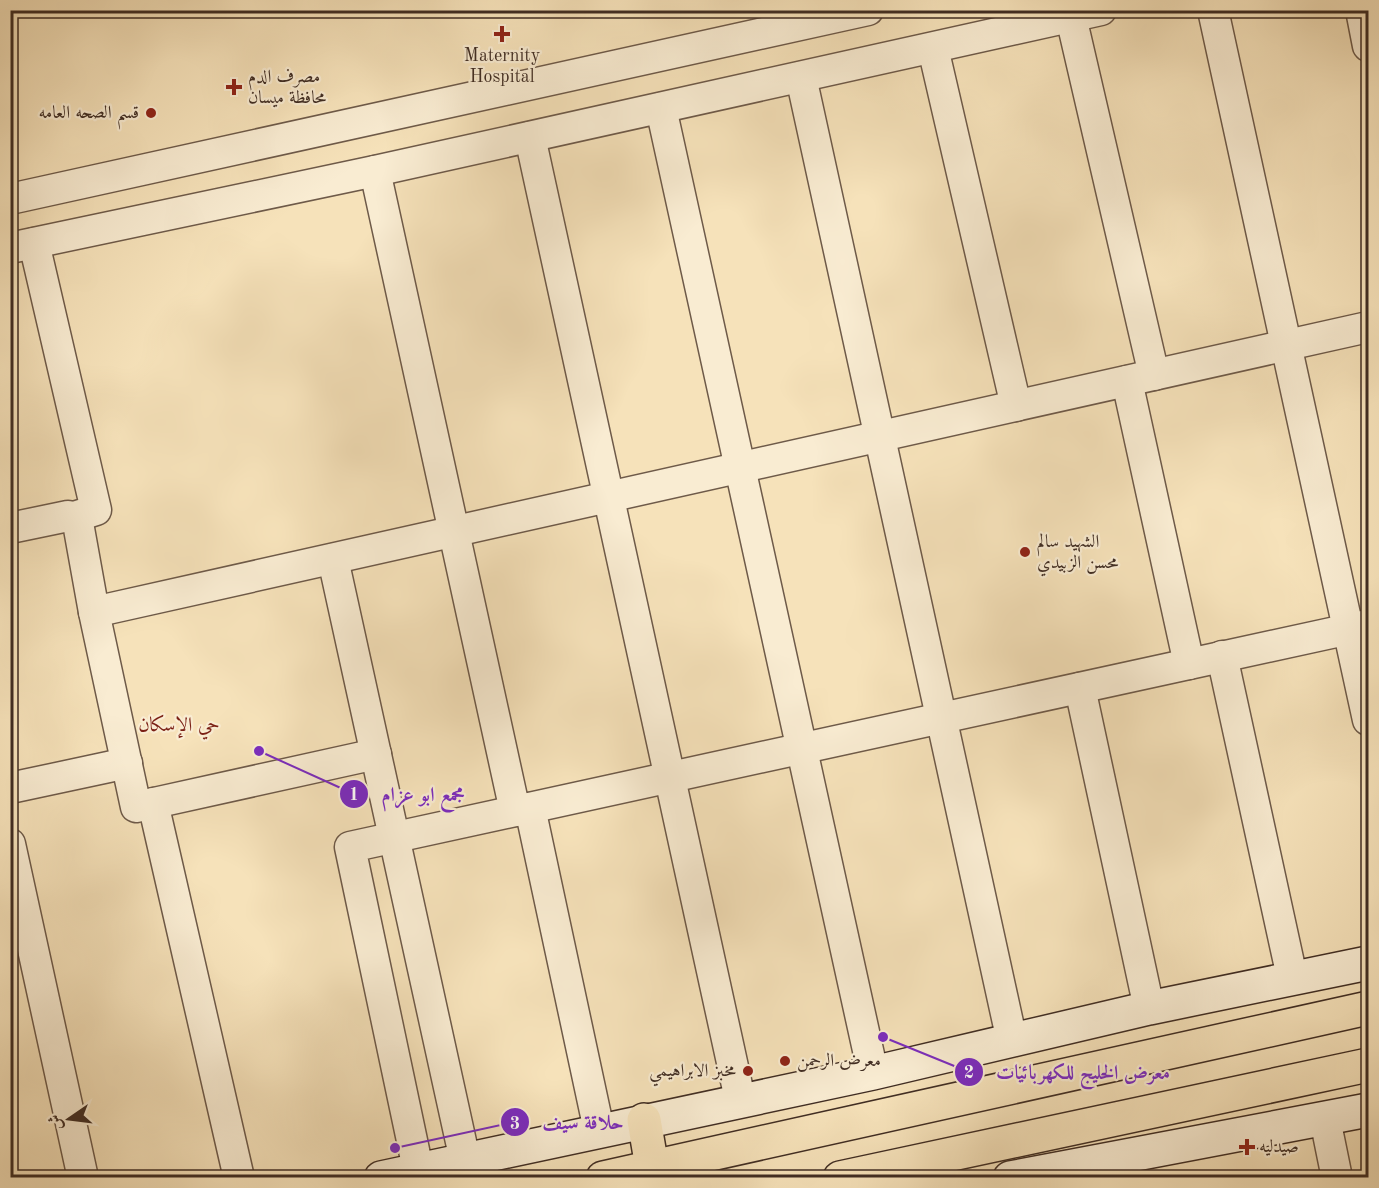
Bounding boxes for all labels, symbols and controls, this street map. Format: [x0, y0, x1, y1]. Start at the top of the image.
marker: Maternity Hospital [493, 25, 511, 43]
place label: Maternity Hospital [464, 47, 541, 86]
place label: مصرف الدم محافظة ميسان [248, 68, 326, 108]
marker: مصرف الدم محافظة ميسان [225, 78, 243, 96]
place label: قسم الصحه العامه [39, 104, 139, 130]
marker: قسم الصحه العامه [144, 106, 158, 120]
place label: الشهيد سالم محسن الزبيدي [1037, 533, 1119, 577]
marker: الشهيد سالم محسن الزبيدي [1018, 545, 1032, 559]
district label: حي الإسكان [138, 714, 220, 740]
callout: مجمع ابو عزام [339, 775, 476, 813]
text: 1 [349, 786, 359, 804]
text: مجمع ابو عزام [381, 786, 465, 813]
place label: معرض الرحمن [797, 1052, 881, 1072]
callout: معرض الخليج للكهربائيات [954, 1053, 1182, 1091]
marker: معرض الرحمن [778, 1054, 792, 1068]
place label: مخبز الابراهيمي [649, 1062, 736, 1087]
text: معرض الخليج للكهربائيات [996, 1063, 1170, 1090]
marker: مخبز الابراهيمي [741, 1064, 755, 1078]
text: 2 [964, 1064, 974, 1082]
north arrow [39, 1089, 99, 1149]
callout: حلاقة سيف [500, 1103, 635, 1141]
text: ش [47, 1113, 66, 1132]
text: حلاقة سيف [542, 1114, 624, 1134]
text: 3 [510, 1115, 520, 1133]
place label: صيدليه [1259, 1138, 1299, 1156]
marker: صيدليه [1240, 1140, 1254, 1154]

